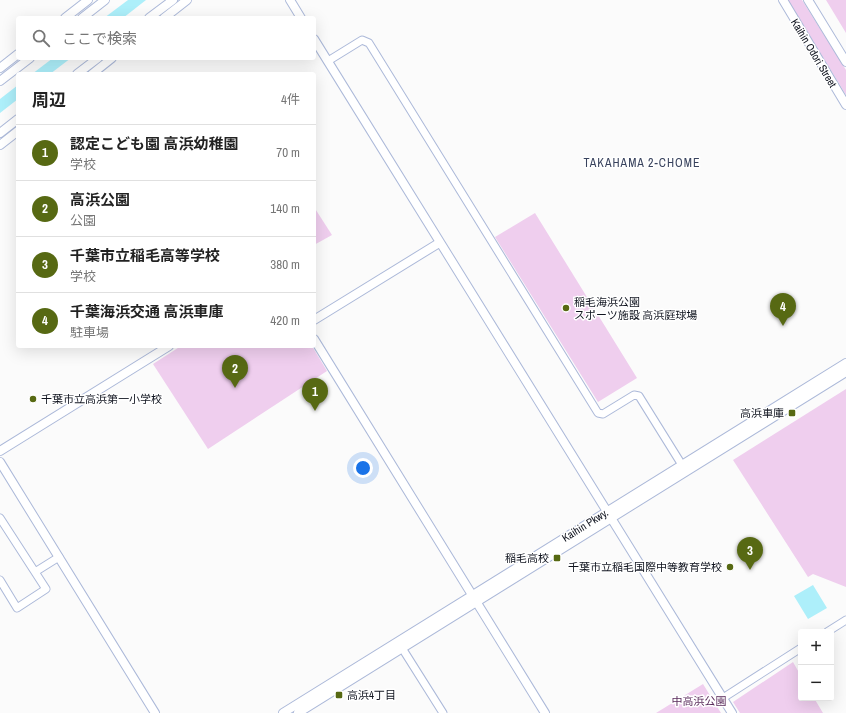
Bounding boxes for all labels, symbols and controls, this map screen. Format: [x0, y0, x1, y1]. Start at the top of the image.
search box [16, 16, 316, 60]
street label: Kaihin Odori Street [788, 16, 840, 90]
icon: search [30, 27, 52, 49]
text: ここで検索 [62, 28, 137, 49]
text: 周辺 [32, 88, 66, 111]
text: 4件 [281, 91, 300, 108]
text: 認定こども園 高浜幼稚園 [70, 133, 238, 154]
text: 1 [42, 144, 48, 161]
text: 70 m [276, 144, 300, 161]
district label: TAKAHAMA 2-CHOME [584, 155, 700, 171]
text: 学校 [70, 156, 96, 173]
text: 高浜公園 [70, 189, 130, 210]
text: 2 [42, 200, 48, 217]
text: 140 m [270, 200, 300, 217]
text: 公園 [70, 212, 96, 229]
text: 千葉市立稲毛高等学校 [70, 245, 220, 266]
text: 3 [42, 256, 48, 273]
text: 380 m [270, 256, 300, 273]
text: 学校 [70, 268, 96, 285]
pin: 4 [770, 293, 796, 326]
place label: 稲毛海浜公園 スポーツ施設 高浜庭球場 [574, 295, 697, 322]
text: 千葉海浜交通 高浜車庫 [70, 301, 223, 322]
marker: 稲毛海浜公園 スポーツ施設 高浜庭球場 [561, 303, 571, 313]
text: 4 [42, 312, 48, 329]
text: 420 m [270, 312, 300, 329]
text: 駐車場 [70, 324, 109, 341]
pin: 2 [222, 355, 248, 388]
pin: 1 [302, 378, 328, 411]
place label: 千葉市立高浜第一小学校 [41, 392, 162, 406]
marker: 千葉市立高浜第一小学校 [28, 394, 38, 404]
place label: 高浜車庫 [740, 406, 784, 420]
marker: 高浜車庫 [787, 408, 797, 418]
your location [353, 458, 373, 478]
street label: Kaihin Pkwy. [559, 505, 611, 545]
pin: 3 [737, 537, 763, 570]
place label: 稲毛高校 [505, 551, 549, 565]
marker: 稲毛高校 [552, 553, 562, 563]
place label: 千葉市立稲毛国際中等教育学校 [568, 560, 722, 574]
marker: 千葉市立稲毛国際中等教育学校 [725, 562, 735, 572]
map controls [798, 629, 834, 701]
button: + [798, 629, 834, 665]
button: − [798, 665, 834, 701]
place label: 高浜4丁目 [347, 688, 396, 702]
marker: 高浜4丁目 [334, 690, 344, 700]
park label: 中高浜公園 [672, 694, 727, 708]

